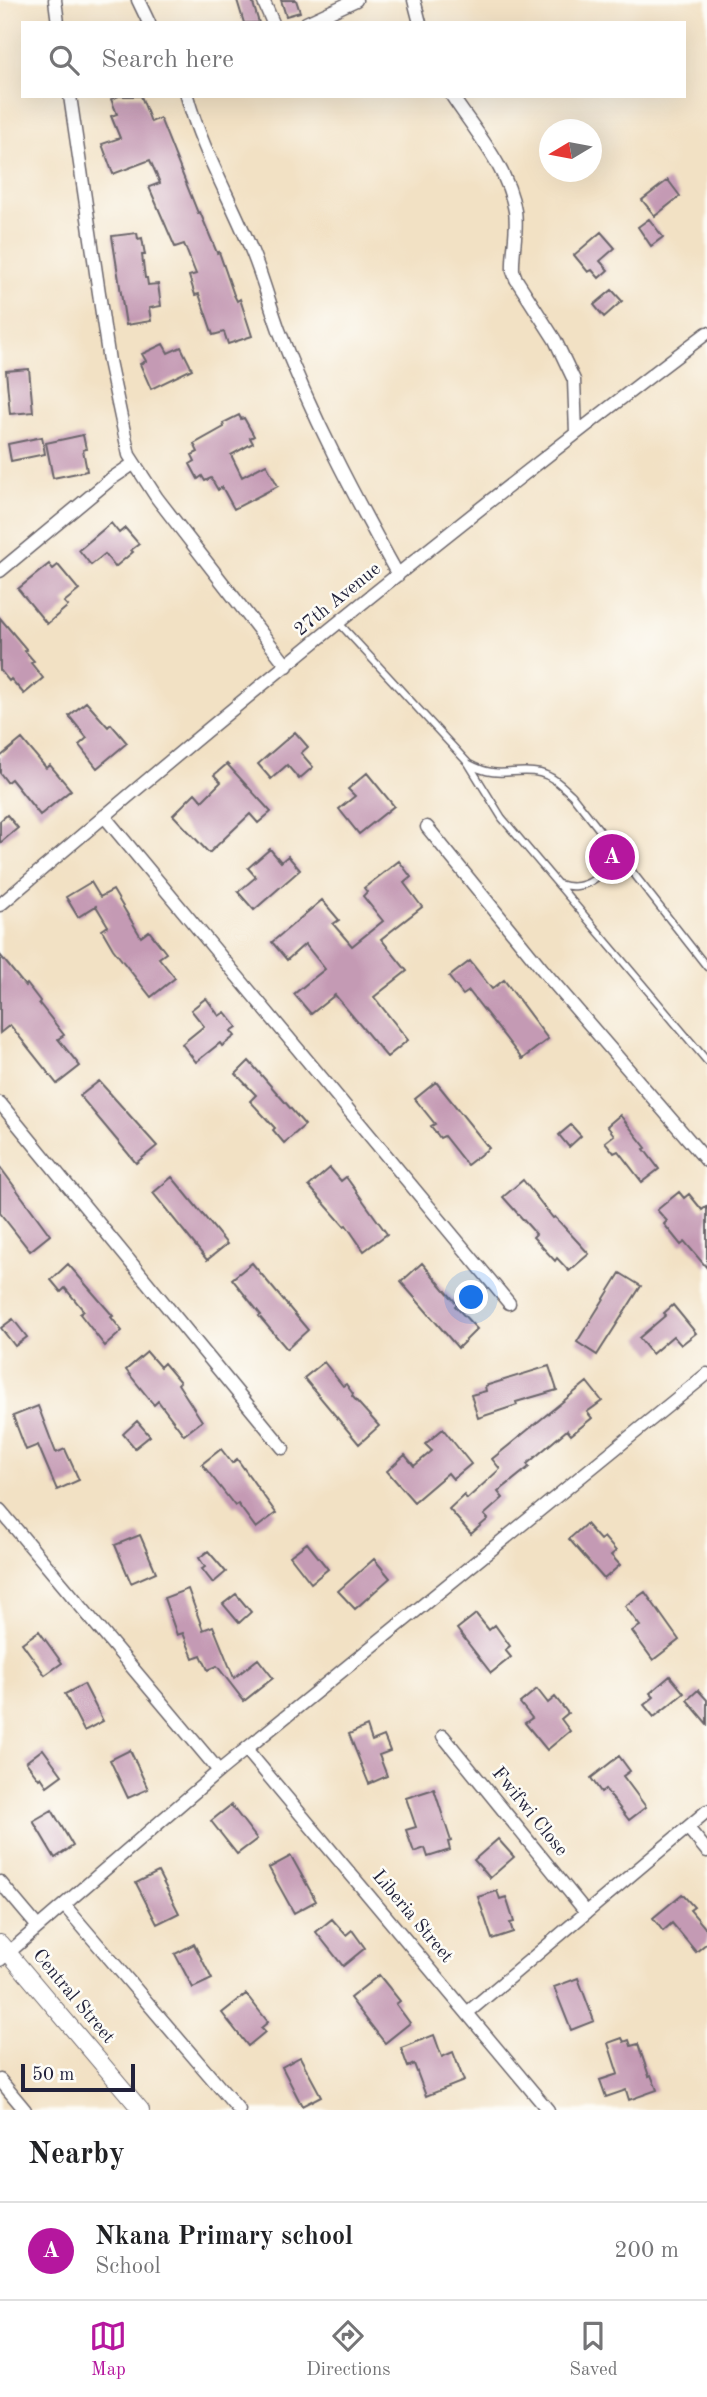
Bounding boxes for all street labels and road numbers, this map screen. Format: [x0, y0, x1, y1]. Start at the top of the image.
street label: 27th Avenue [291, 560, 385, 640]
street label: Fwifwi Close [487, 1764, 571, 1860]
street label: Liberia Street [368, 1867, 456, 1967]
street label: Central Street [28, 1946, 118, 2048]

